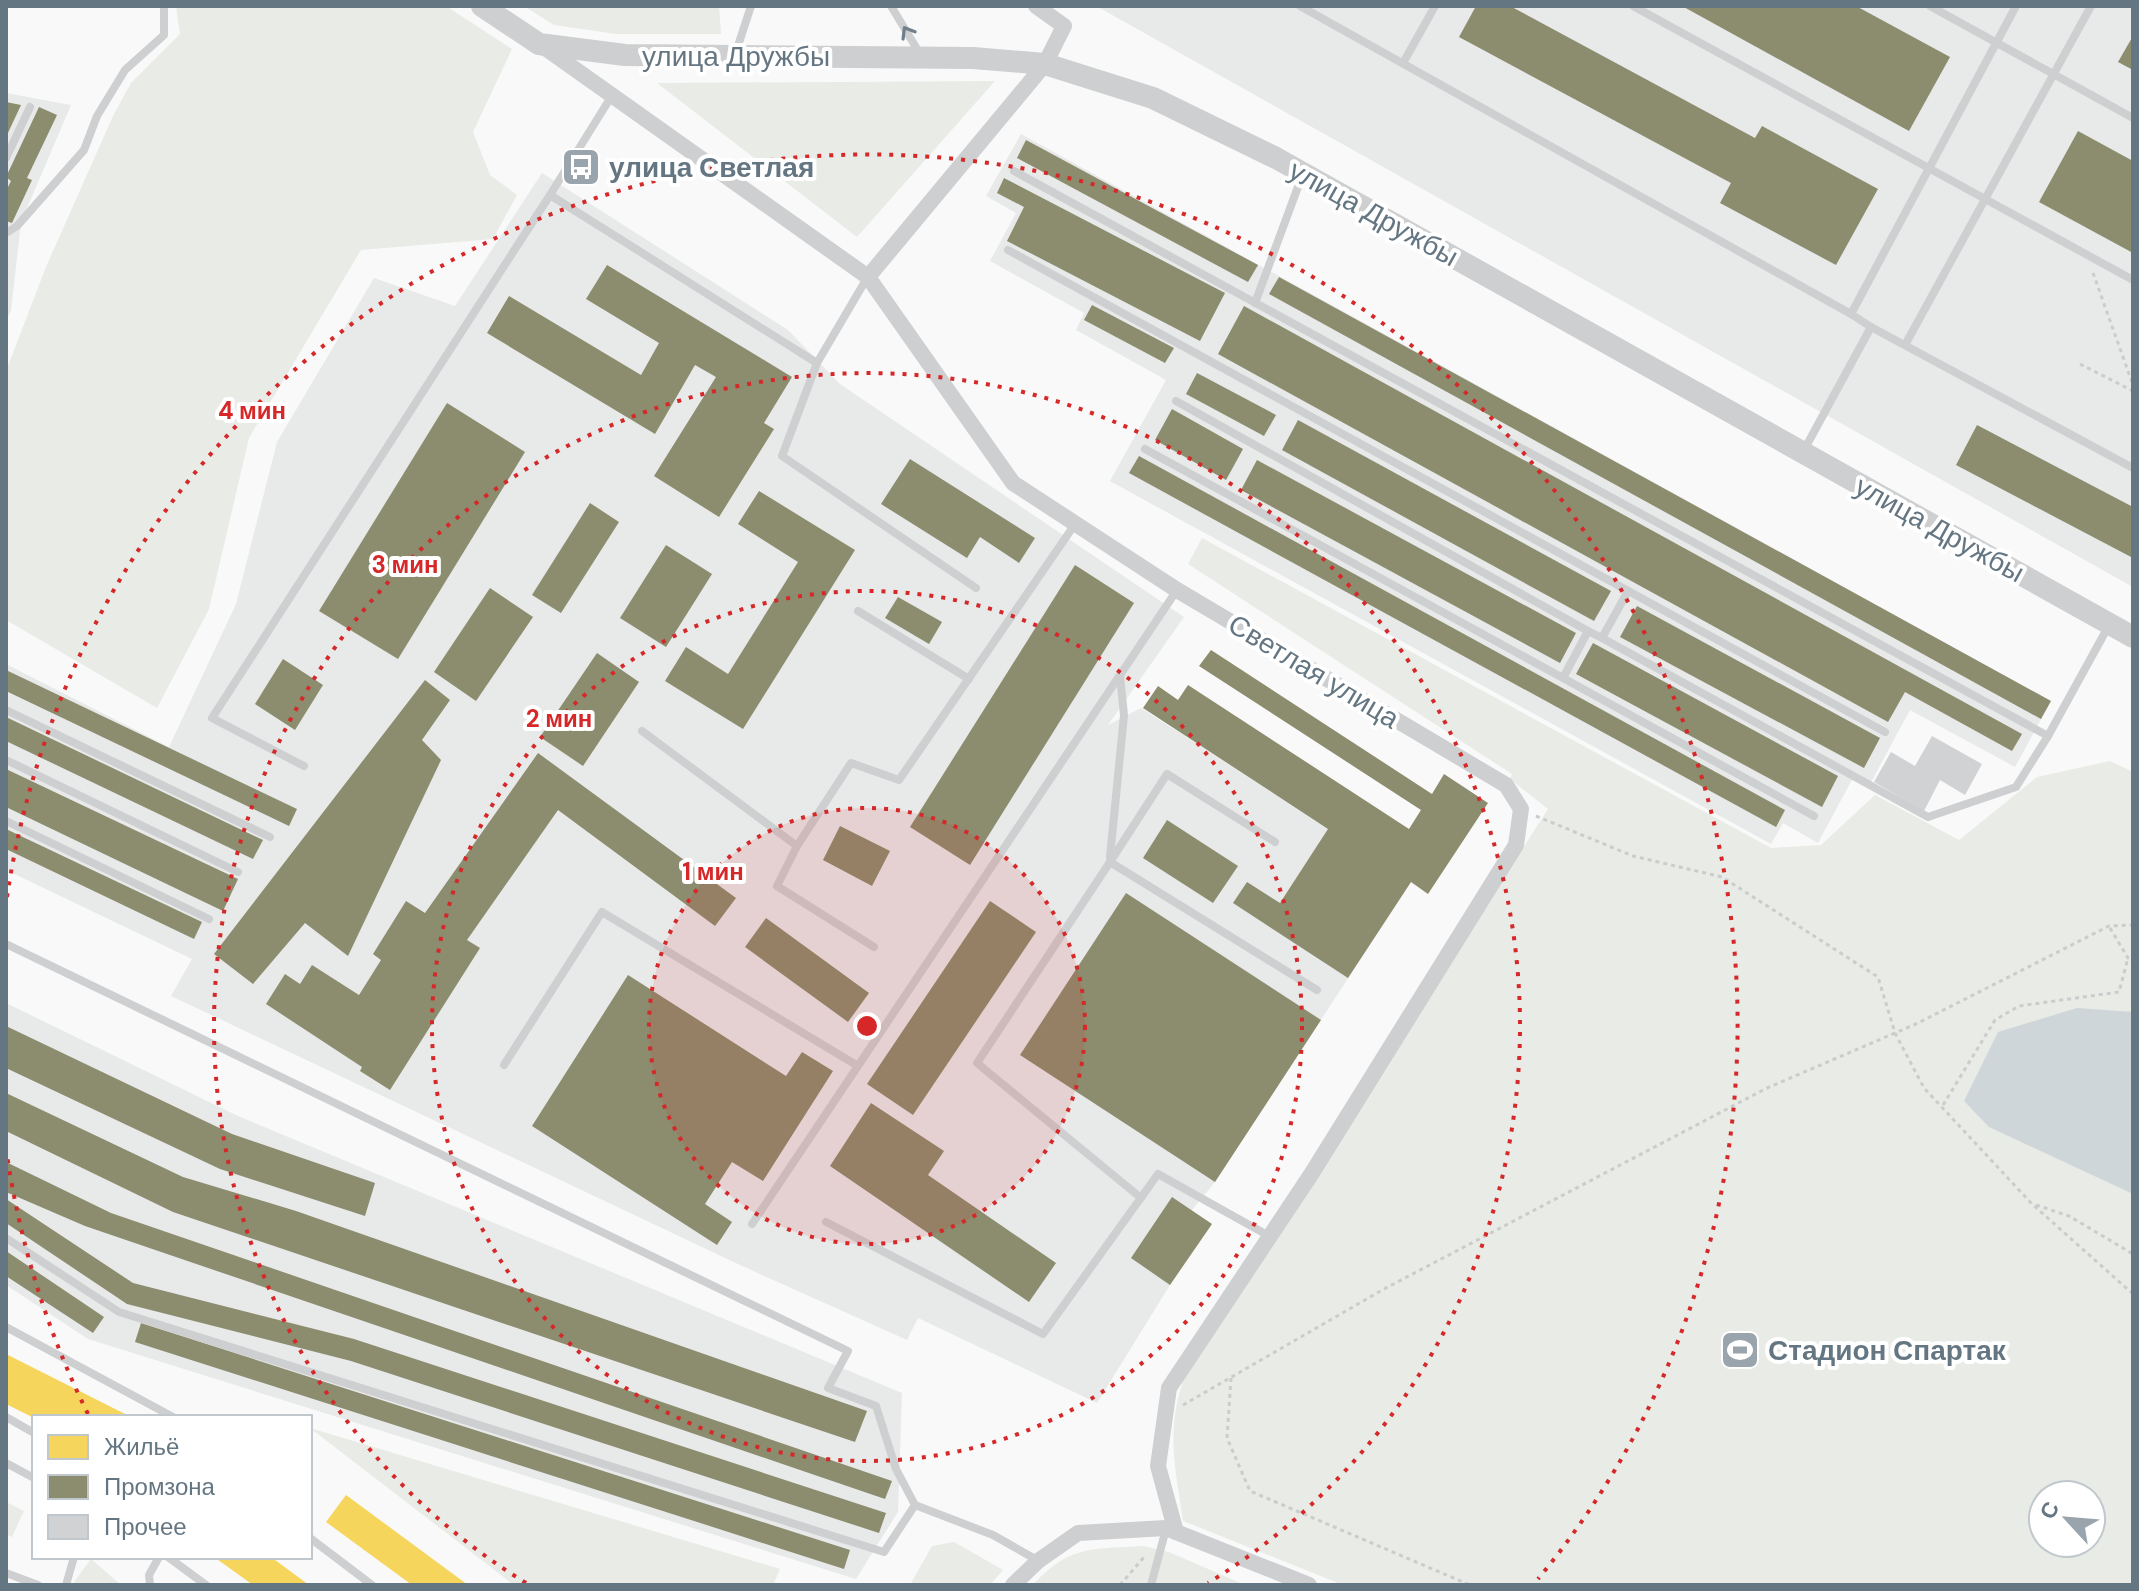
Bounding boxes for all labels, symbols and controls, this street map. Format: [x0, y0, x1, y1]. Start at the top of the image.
one-way arrow [901, 26, 917, 41]
street label: улица Дружбы [642, 38, 830, 75]
bus stop icon: улица Светлая [560, 146, 602, 188]
place label: улица Светлая [609, 149, 814, 186]
street label: улица Дружбы [1282, 152, 1465, 275]
text: 4 мин [218, 395, 286, 426]
street label: улица Дружбы [1848, 468, 2031, 591]
text: 3 мин [371, 549, 439, 580]
street label: Светлая улица [1221, 606, 1406, 737]
text: 2 мин [526, 703, 592, 734]
text: 1 мин [682, 856, 744, 887]
centre of rings [853, 1012, 881, 1040]
sports icon: Стадион Спартак [1719, 1329, 1761, 1371]
place label: Стадион Спартак [1768, 1332, 2007, 1369]
legend [32, 1415, 312, 1559]
text: Жильё [104, 1431, 179, 1462]
text: Промзона [104, 1471, 216, 1502]
north arrow [2027, 1479, 2107, 1559]
text: С [2033, 1497, 2066, 1524]
text: Прочее [104, 1511, 187, 1542]

